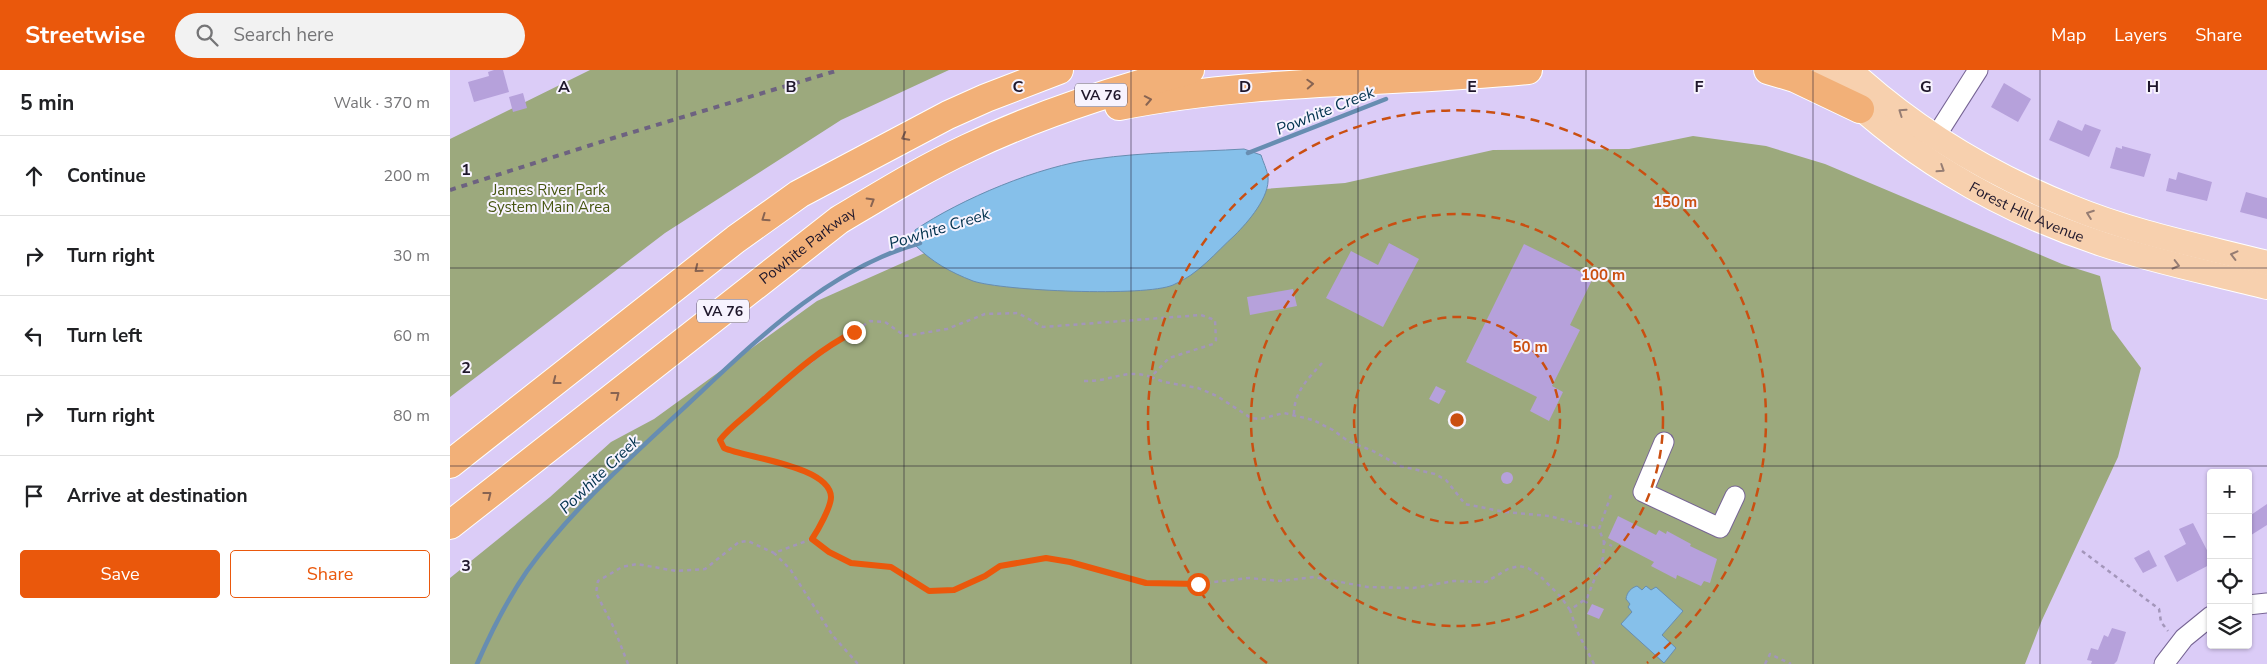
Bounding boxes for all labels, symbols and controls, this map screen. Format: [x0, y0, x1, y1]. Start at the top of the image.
search box [175, 13, 525, 58]
text: Streetwise [25, 19, 145, 51]
icon: search [193, 21, 221, 49]
text: Search here [233, 22, 334, 48]
text: Map [2051, 23, 2086, 47]
text: Layers [2114, 23, 2167, 47]
text: Share [2195, 23, 2242, 47]
text: A [558, 76, 570, 98]
text: B [785, 76, 797, 98]
text: C [1013, 76, 1024, 98]
text: D [1239, 76, 1251, 98]
text: E [1467, 76, 1477, 98]
text: F [1695, 76, 1704, 98]
text: G [1920, 76, 1932, 98]
text: H [2147, 76, 2159, 98]
one-way arrow [1306, 79, 1314, 90]
water label: Powhite Creek [1273, 81, 1379, 141]
road number: VA 76 [1075, 84, 1127, 106]
text: 5 min [20, 89, 74, 117]
text: Walk · 370 m [334, 92, 430, 114]
one-way arrow [1144, 96, 1153, 106]
one-way arrow [1898, 109, 1908, 118]
one-way arrow [901, 131, 910, 141]
text: 1 [461, 159, 471, 181]
icon: ahead [20, 162, 48, 190]
text: Continue [67, 163, 146, 189]
one-way arrow [1936, 163, 1945, 173]
text: 200 m [383, 165, 430, 187]
street label: Forest Hill Avenue [1965, 177, 2087, 247]
park label: James River Park System Main Area [488, 180, 610, 217]
text: 150 m [1653, 192, 1697, 212]
one-way arrow [865, 198, 874, 208]
street label: Powhite Parkway [755, 202, 860, 289]
water label: Powhite Creek [886, 203, 993, 255]
one-way arrow [2086, 210, 2095, 220]
one-way arrow [761, 212, 770, 221]
icon: right [20, 242, 48, 270]
text: Turn right [67, 243, 154, 269]
text: 30 m [393, 245, 430, 267]
one-way arrow [2229, 250, 2238, 261]
one-way arrow [2172, 259, 2180, 269]
one-way arrow [695, 264, 704, 272]
text: 100 m [1581, 265, 1625, 285]
road number: VA 76 [697, 300, 749, 322]
route end [843, 321, 866, 344]
icon: left [20, 322, 48, 350]
text: Turn left [67, 323, 142, 349]
text: 60 m [393, 325, 430, 347]
text: 50 m [1512, 337, 1548, 357]
text: 2 [461, 357, 471, 379]
one-way arrow [553, 375, 562, 384]
one-way arrow [610, 392, 619, 400]
icon: right [20, 402, 48, 430]
text: Turn right [67, 403, 154, 429]
text: 80 m [393, 405, 430, 427]
centre of rings [1448, 411, 1466, 429]
water label: Powhite Creek [555, 430, 646, 519]
map controls [2207, 469, 2252, 649]
button: + [2207, 469, 2252, 514]
icon: arrive [20, 482, 48, 510]
text: Arrive at destination [67, 483, 248, 509]
one-way arrow [482, 492, 492, 501]
button: − [2207, 514, 2252, 559]
button: Save [20, 550, 220, 598]
button: Share [230, 550, 430, 598]
text: 3 [461, 555, 471, 577]
button: locate [2207, 559, 2252, 604]
route start [1187, 573, 1210, 596]
button: layers [2207, 604, 2252, 649]

